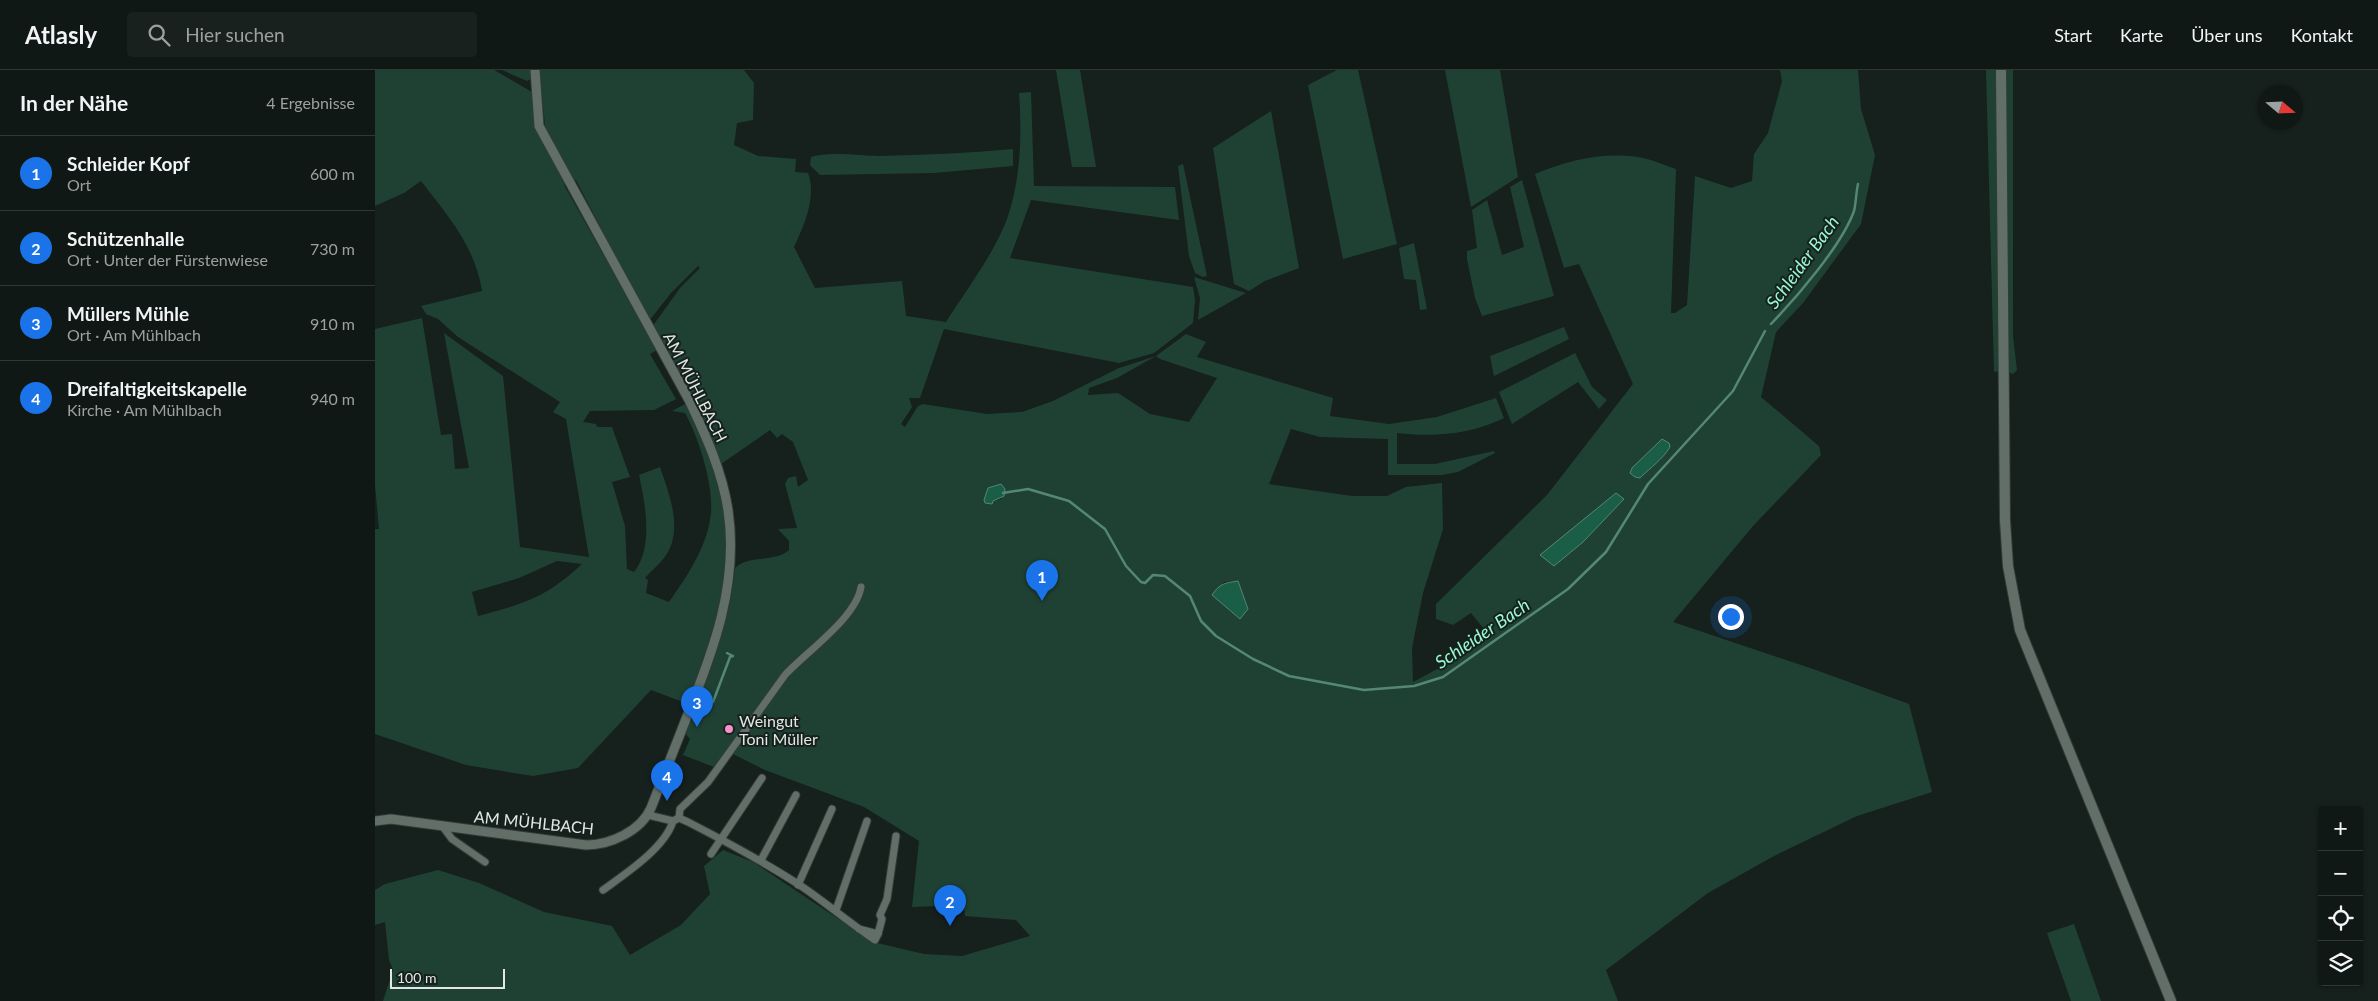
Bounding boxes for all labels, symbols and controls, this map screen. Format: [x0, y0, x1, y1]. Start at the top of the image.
search box [127, 12, 477, 57]
text: Atlasly [25, 20, 97, 49]
icon: search [145, 21, 173, 49]
text: Hier suchen [185, 23, 285, 46]
text: Start [2054, 24, 2092, 46]
text: Karte [2120, 24, 2163, 46]
text: Über uns [2191, 24, 2263, 46]
text: Kontakt [2291, 24, 2353, 46]
north arrow [2258, 85, 2303, 130]
text: In der Nähe [20, 90, 128, 115]
text: 4 Ergebnisse [266, 93, 355, 112]
text: Schleider Kopf [67, 152, 190, 175]
text: 1 [31, 164, 41, 183]
text: 600 m [310, 164, 355, 183]
text: Ort [67, 175, 91, 194]
water label: Schleider Bach [1761, 211, 1843, 313]
text: Schützenhalle [67, 227, 184, 250]
text: 2 [31, 239, 41, 258]
text: 730 m [310, 239, 355, 258]
text: Ort · Unter der Fürstenwiese [67, 250, 268, 269]
text: Müllers Mühle [67, 302, 189, 325]
text: 3 [31, 314, 41, 333]
text: 910 m [310, 314, 355, 333]
text: Ort · Am Mühlbach [67, 325, 201, 344]
street label: AM MÜHLBACH [660, 329, 732, 445]
text: Dreifaltigkeitskapelle [67, 377, 247, 400]
text: 4 [31, 389, 41, 408]
text: 940 m [310, 389, 355, 408]
text: Kirche · Am Mühlbach [67, 400, 222, 419]
pin: 1 [1026, 560, 1058, 601]
water label: Schleider Bach [1430, 593, 1534, 673]
your location [1718, 604, 1744, 630]
pin: 3 [681, 686, 713, 727]
place label: Weingut Toni Müller [739, 711, 818, 748]
marker: Weingut Toni Müller [723, 723, 735, 735]
pin: 4 [651, 760, 683, 801]
street label: AM MÜHLBACH [473, 806, 595, 838]
map controls [2318, 806, 2363, 986]
button: + [2318, 806, 2363, 851]
button: − [2318, 851, 2363, 896]
pin: 2 [934, 885, 966, 926]
button: locate [2318, 896, 2363, 941]
button: layers [2318, 941, 2363, 986]
scale bar [390, 966, 505, 989]
text: 100 m [397, 969, 436, 986]

